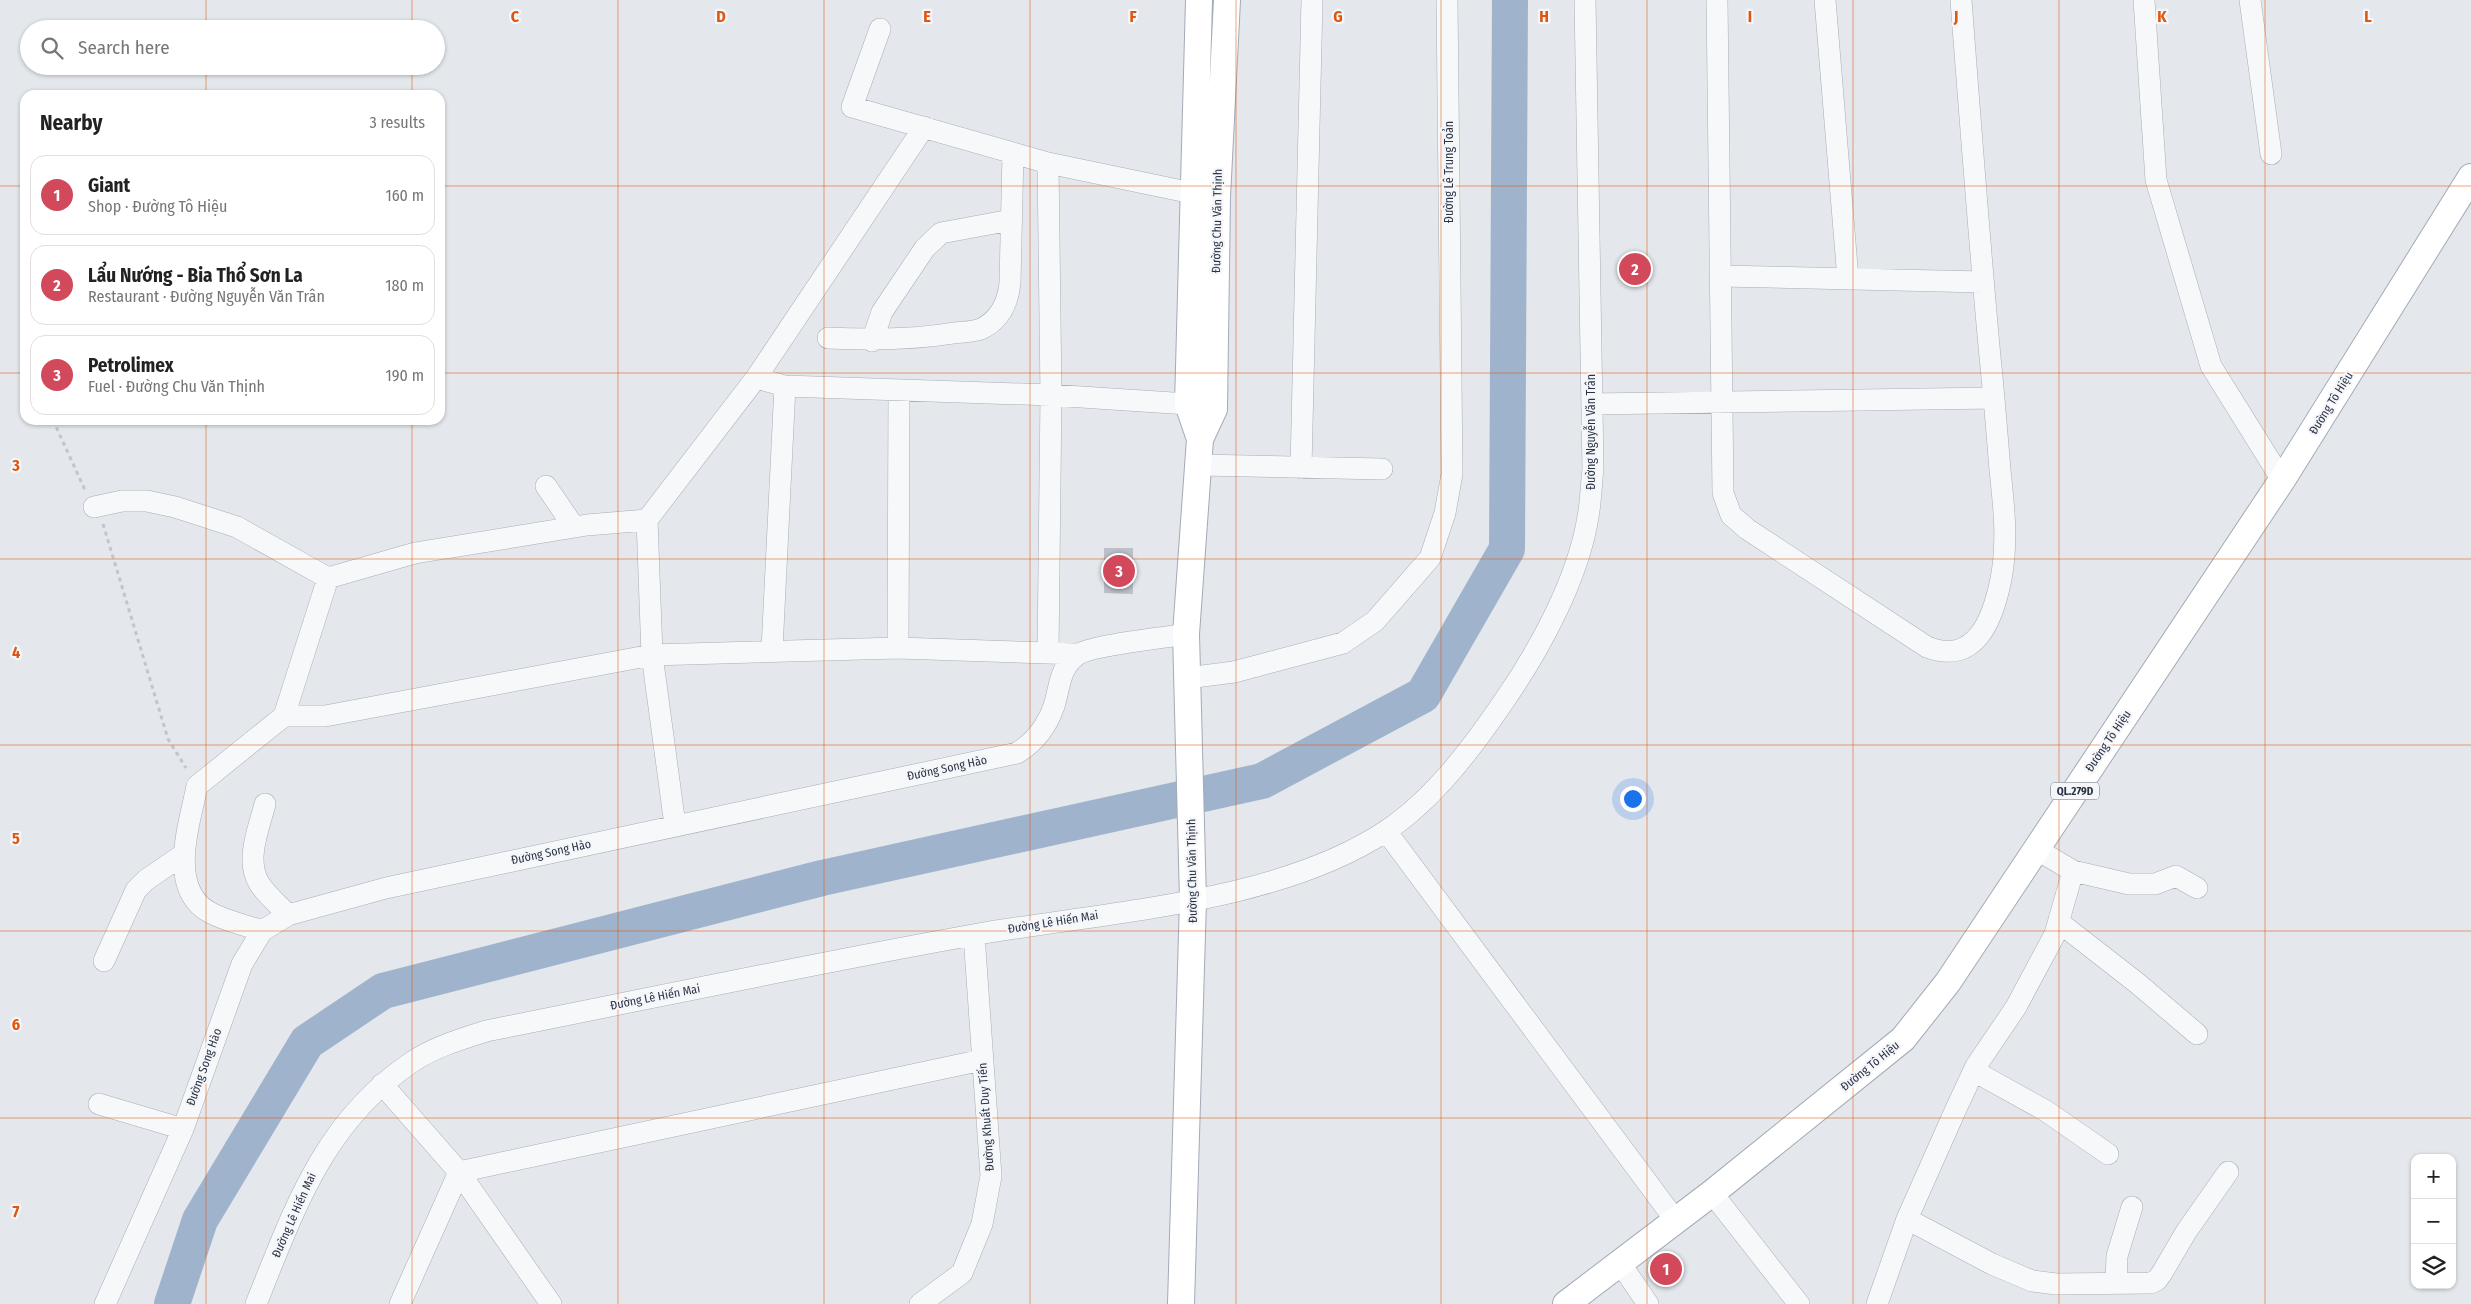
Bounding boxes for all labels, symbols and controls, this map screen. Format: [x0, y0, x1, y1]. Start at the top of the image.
text: C [511, 7, 520, 26]
text: D [716, 7, 726, 26]
text: E [923, 7, 931, 26]
text: F [1129, 7, 1137, 26]
text: G [1333, 7, 1343, 26]
text: H [1539, 7, 1549, 26]
text: I [1748, 7, 1752, 26]
text: J [1953, 7, 1958, 26]
text: K [2157, 7, 2167, 26]
text: L [2364, 7, 2372, 26]
search box [20, 20, 445, 75]
icon: search [38, 34, 66, 62]
text: Search here [78, 36, 170, 59]
text: Nearby [40, 110, 102, 136]
text: 3 results [369, 113, 425, 132]
street label: Đường Lê Trung Toản [1442, 121, 1456, 223]
street label: Đường Chu Văn Thịnh [1209, 169, 1225, 273]
text: Giant [88, 174, 130, 197]
text: 1 [54, 186, 60, 205]
text: 160 m [385, 186, 424, 205]
text: Shop · Đường Tô Hiệu [88, 197, 227, 216]
pin: 2 [1619, 250, 1651, 288]
text: Lẩu Nướng - Bia Thổ Sơn La [88, 264, 303, 287]
text: 2 [53, 276, 61, 295]
text: 180 m [385, 276, 424, 295]
text: Restaurant · Đường Nguyễn Văn Trân [88, 287, 325, 306]
text: Petrolimex [88, 354, 174, 377]
text: 3 [53, 366, 61, 385]
text: 190 m [386, 366, 424, 385]
street label: Đường Tô Hiệu [2306, 369, 2356, 437]
street label: Đường Nguyễn Văn Trân [1583, 374, 1598, 490]
text: Fuel · Đường Chu Văn Thịnh [88, 377, 265, 396]
text: 3 [11, 456, 20, 475]
pin: 3 [1103, 552, 1135, 590]
text: 4 [12, 643, 20, 662]
street label: Đường Tô Hiệu [2082, 708, 2134, 774]
street label: Đường Song Hào [906, 753, 988, 783]
road number: QL.279D [2051, 782, 2099, 799]
your location [1620, 786, 1646, 812]
street label: Đường Chu Văn Thịnh [1184, 819, 1200, 923]
text: 5 [12, 829, 20, 848]
street label: Đường Song Hào [510, 837, 592, 867]
street label: Đường Lê Hiến Mai [1007, 907, 1099, 936]
street label: Đường Lê Hiến Mai [609, 980, 701, 1013]
text: 6 [12, 1015, 20, 1034]
street label: Đường Song Hào [184, 1026, 224, 1108]
street label: Đường Tô Hiệu [1838, 1038, 1902, 1094]
street label: Đường Khuất Duy Tiến [974, 1062, 997, 1172]
map controls [2411, 1154, 2456, 1289]
button: + [2411, 1154, 2456, 1199]
street label: Đường Lê Hiến Mai [268, 1170, 319, 1260]
button: − [2411, 1199, 2456, 1244]
text: 7 [13, 1202, 20, 1221]
button: layers [2411, 1244, 2456, 1289]
pin: 1 [1650, 1250, 1682, 1288]

